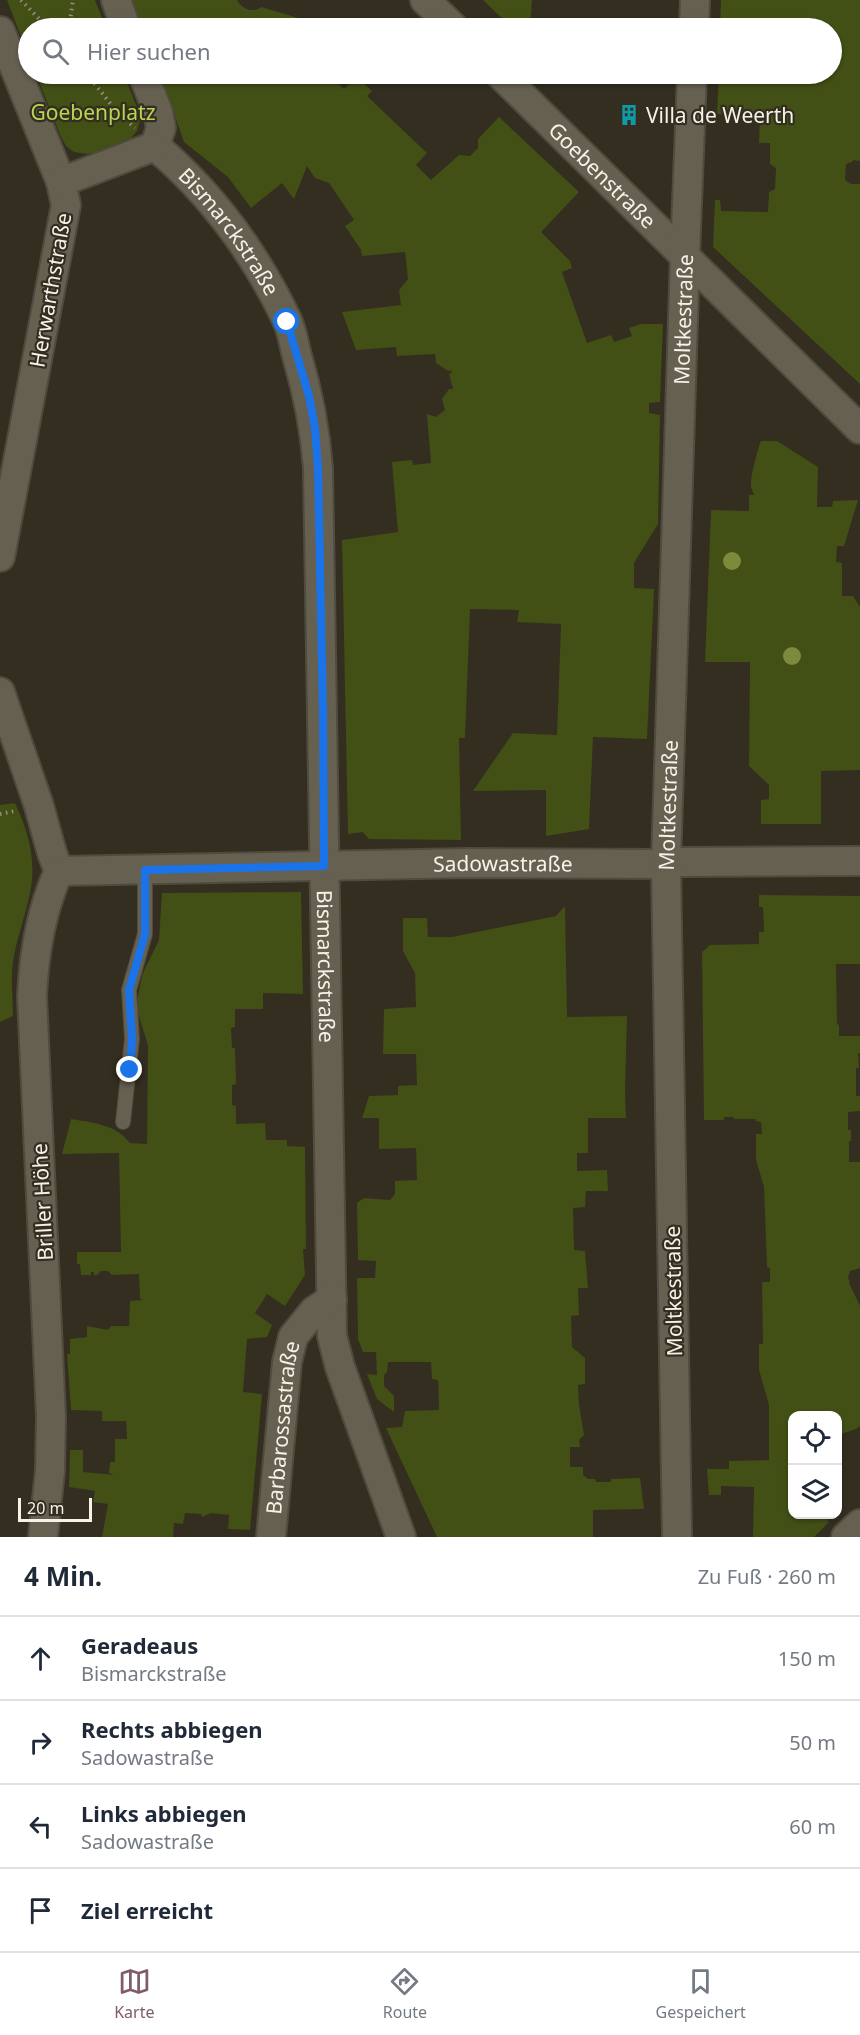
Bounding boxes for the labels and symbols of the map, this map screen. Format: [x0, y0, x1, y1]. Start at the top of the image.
park label: Goebenplatz [30, 98, 156, 126]
place label: Villa de Weerth [646, 101, 794, 129]
building icon: Villa de Weerth [617, 103, 641, 127]
street label: Goebenstraße [543, 116, 662, 234]
street label: Bismarckstraße [173, 161, 286, 300]
street label: Herwarthstraße [23, 211, 77, 369]
street label: Moltkestraße [667, 254, 699, 385]
route start [273, 308, 299, 334]
street label: Moltkestraße [652, 739, 684, 871]
street label: Sadowastraße [433, 849, 573, 878]
street label: Bismarckstraße [311, 890, 341, 1043]
route end [116, 1056, 142, 1082]
street label: Briller Höhe [25, 1143, 59, 1261]
street label: Moltkestraße [658, 1225, 688, 1357]
street label: Barbarossastraße [259, 1338, 306, 1516]
scale bar [18, 1495, 92, 1522]

